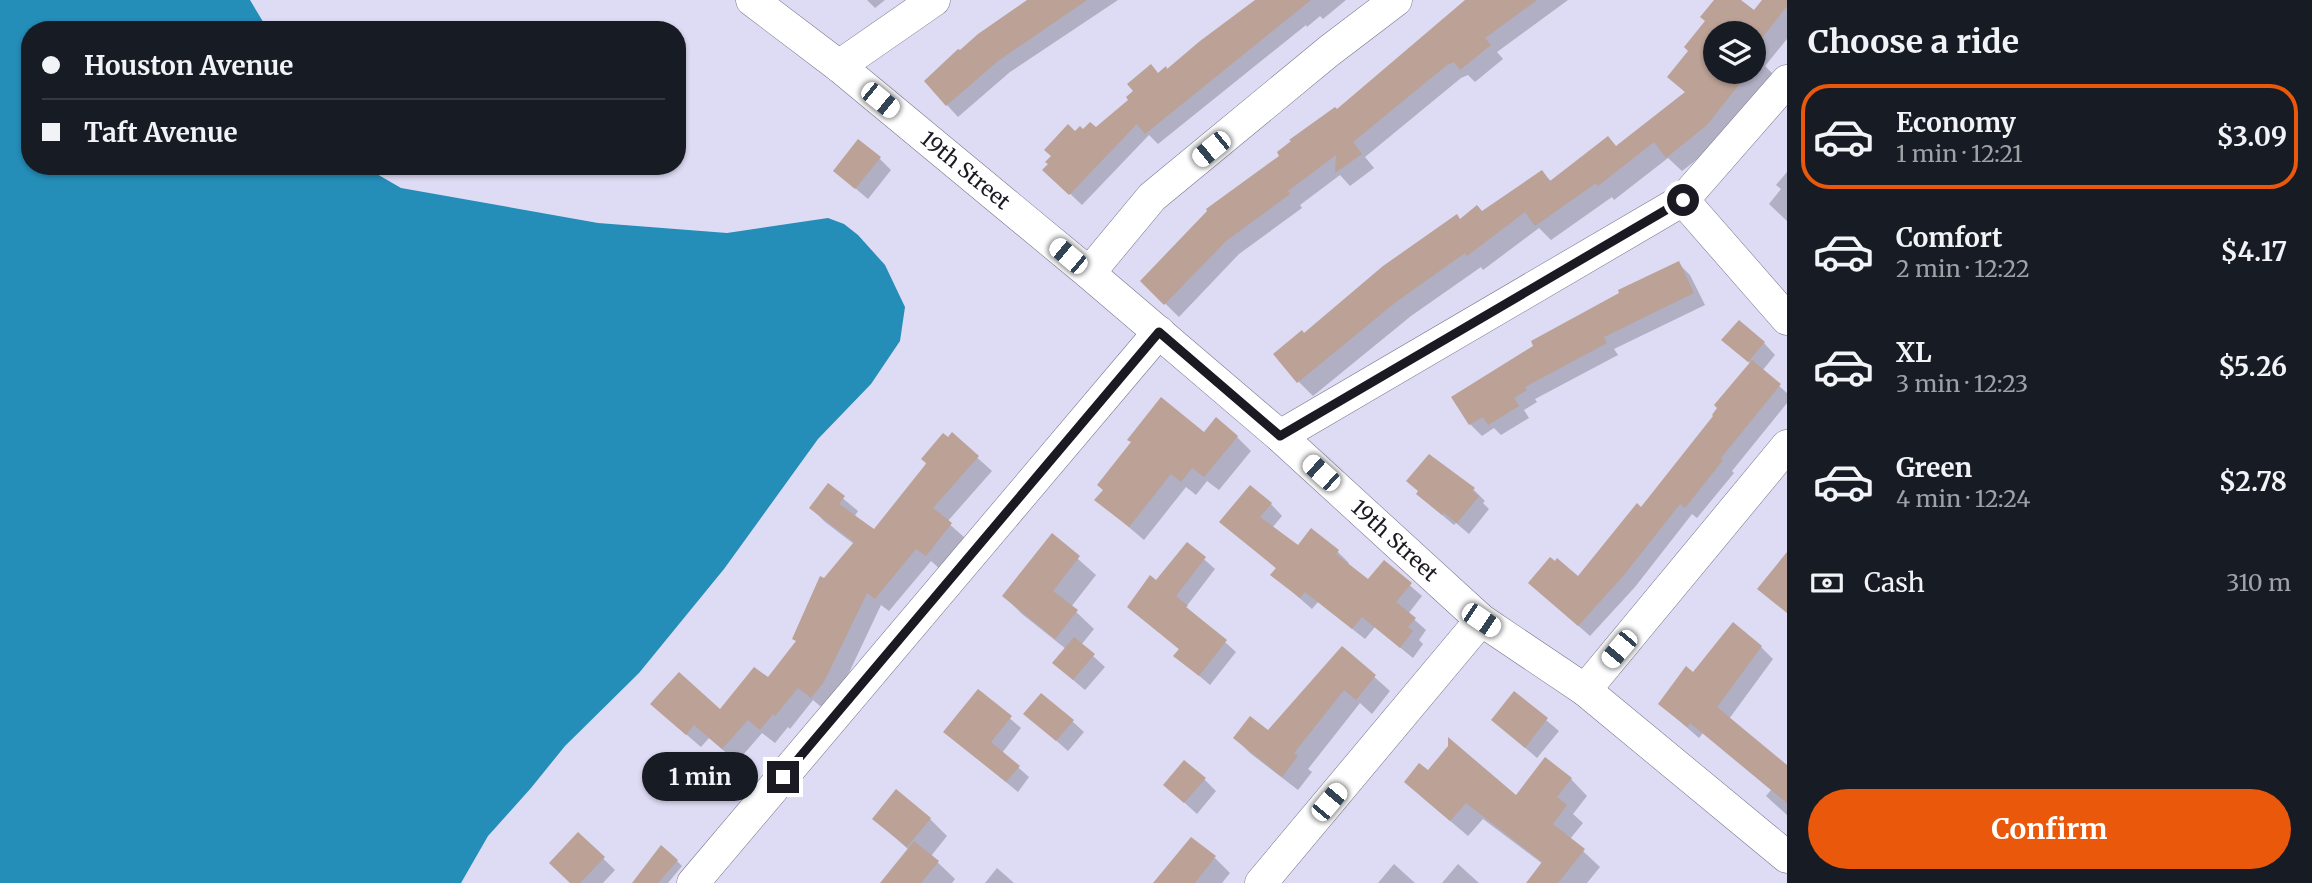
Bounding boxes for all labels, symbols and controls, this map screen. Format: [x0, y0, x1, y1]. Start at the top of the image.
map controls [1703, 21, 1766, 84]
button: layers [1703, 21, 1766, 84]
text: Choose a ride [1808, 22, 2019, 62]
text: Houston Avenue [84, 49, 293, 82]
car [858, 79, 903, 121]
icon: car [1812, 105, 1875, 168]
text: Economy [1896, 106, 2016, 139]
text: Taft Avenue [84, 116, 238, 149]
text: $3.09 [2217, 120, 2287, 153]
street label: 19th Street [915, 125, 1016, 215]
car [1189, 128, 1234, 170]
text: 1 min · 12:21 [1896, 139, 2023, 168]
route start [1667, 184, 1699, 216]
icon: car [1812, 220, 1875, 283]
text: Comfort [1896, 221, 2002, 254]
car [1046, 234, 1091, 278]
text: $4.17 [2220, 235, 2287, 268]
text: 2 min · 12:22 [1896, 254, 2030, 283]
icon: car [1812, 335, 1875, 398]
text: XL [1896, 336, 1932, 369]
text: $5.26 [2218, 350, 2287, 383]
text: 3 min · 12:23 [1896, 369, 2028, 398]
icon: car [1812, 450, 1875, 513]
car [1299, 451, 1344, 495]
text: Green [1896, 451, 1972, 484]
text: $2.78 [2219, 465, 2287, 498]
text: 4 min · 12:24 [1896, 484, 2030, 513]
street label: 19th Street [1346, 494, 1444, 587]
icon: cash [1808, 564, 1846, 602]
text: Cash [1864, 566, 1925, 599]
text: 310 m [2226, 568, 2291, 597]
car [1458, 600, 1505, 640]
car [1598, 626, 1641, 672]
callout: 1 min [643, 752, 758, 802]
route end [767, 761, 799, 793]
text: 1 min [669, 762, 731, 791]
car [1308, 779, 1351, 825]
button: Confirm [1808, 789, 2291, 869]

